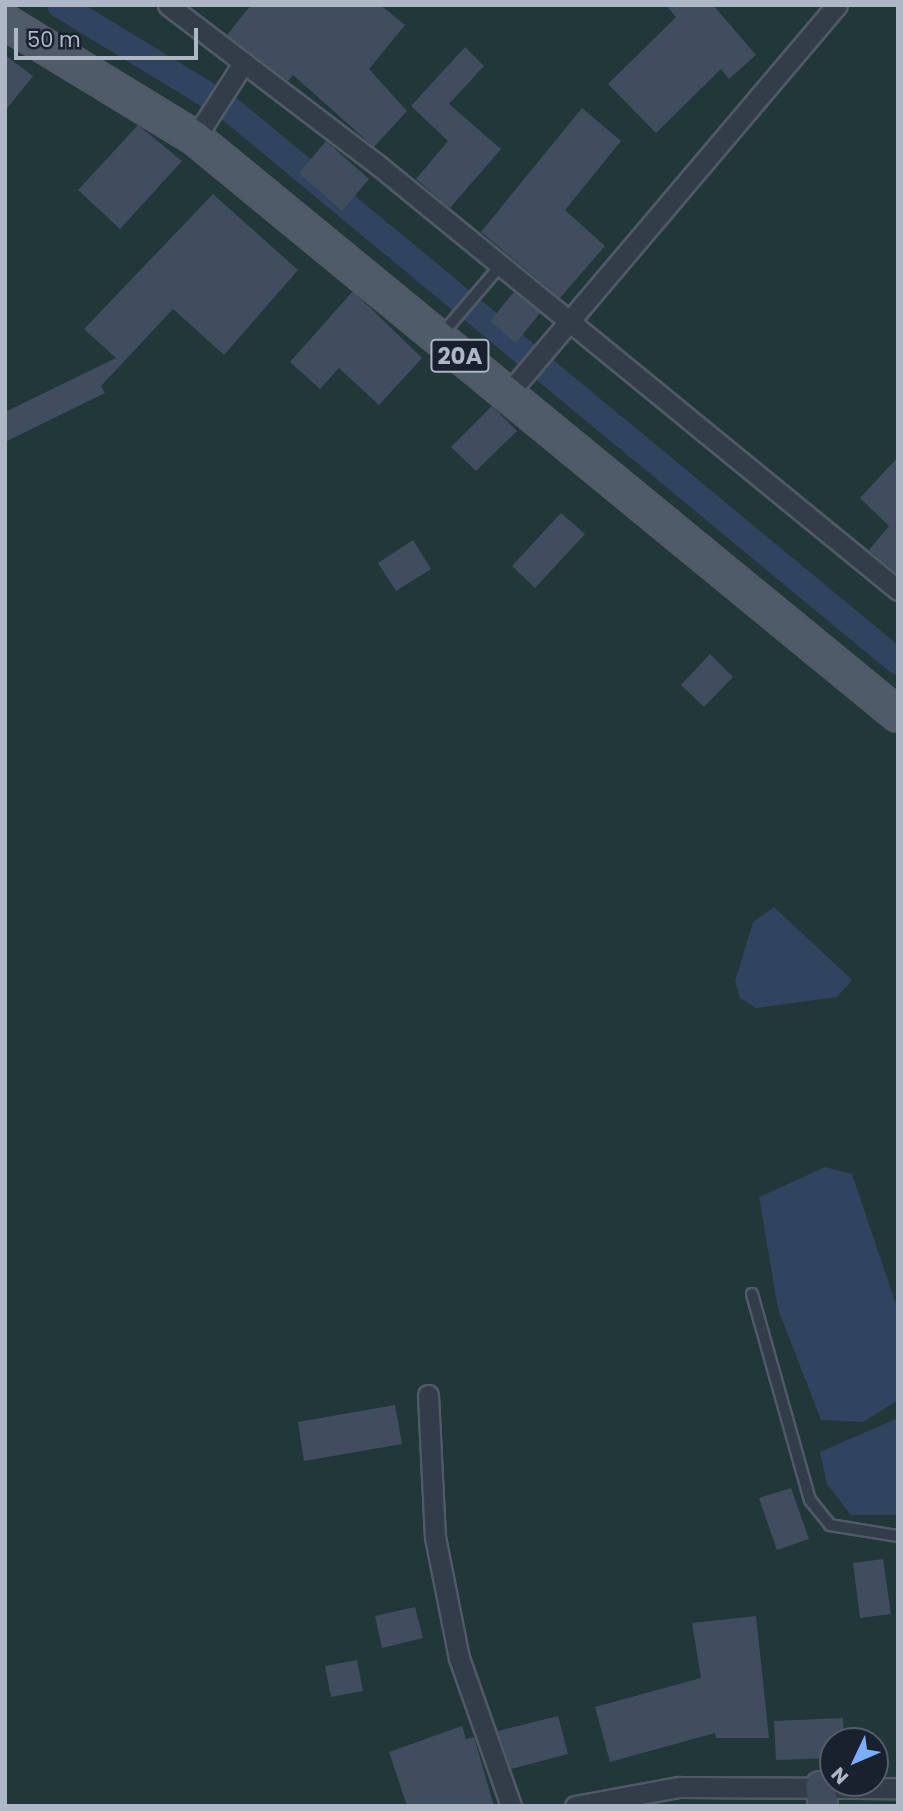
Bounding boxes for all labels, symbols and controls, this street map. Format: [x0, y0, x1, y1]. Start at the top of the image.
scale bar [18, 14, 201, 58]
text: 50 m [27, 25, 81, 54]
road number: 20A [430, 336, 490, 376]
north arrow [819, 1727, 889, 1797]
text: N [825, 1761, 855, 1790]

